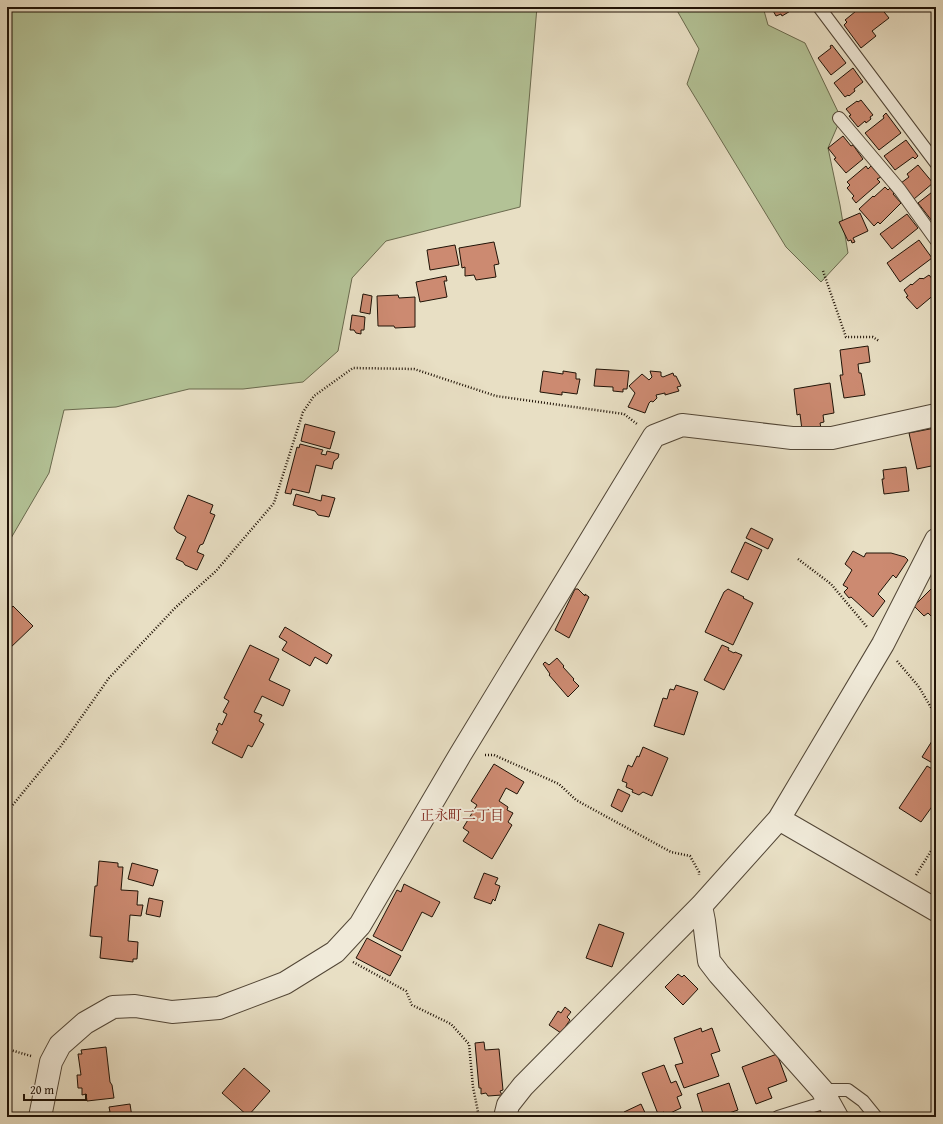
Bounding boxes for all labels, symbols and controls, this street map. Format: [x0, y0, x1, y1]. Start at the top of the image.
district label: 正永町二丁目 [420, 805, 504, 825]
scale bar [24, 1076, 86, 1102]
text: 20 m [30, 1081, 54, 1098]

